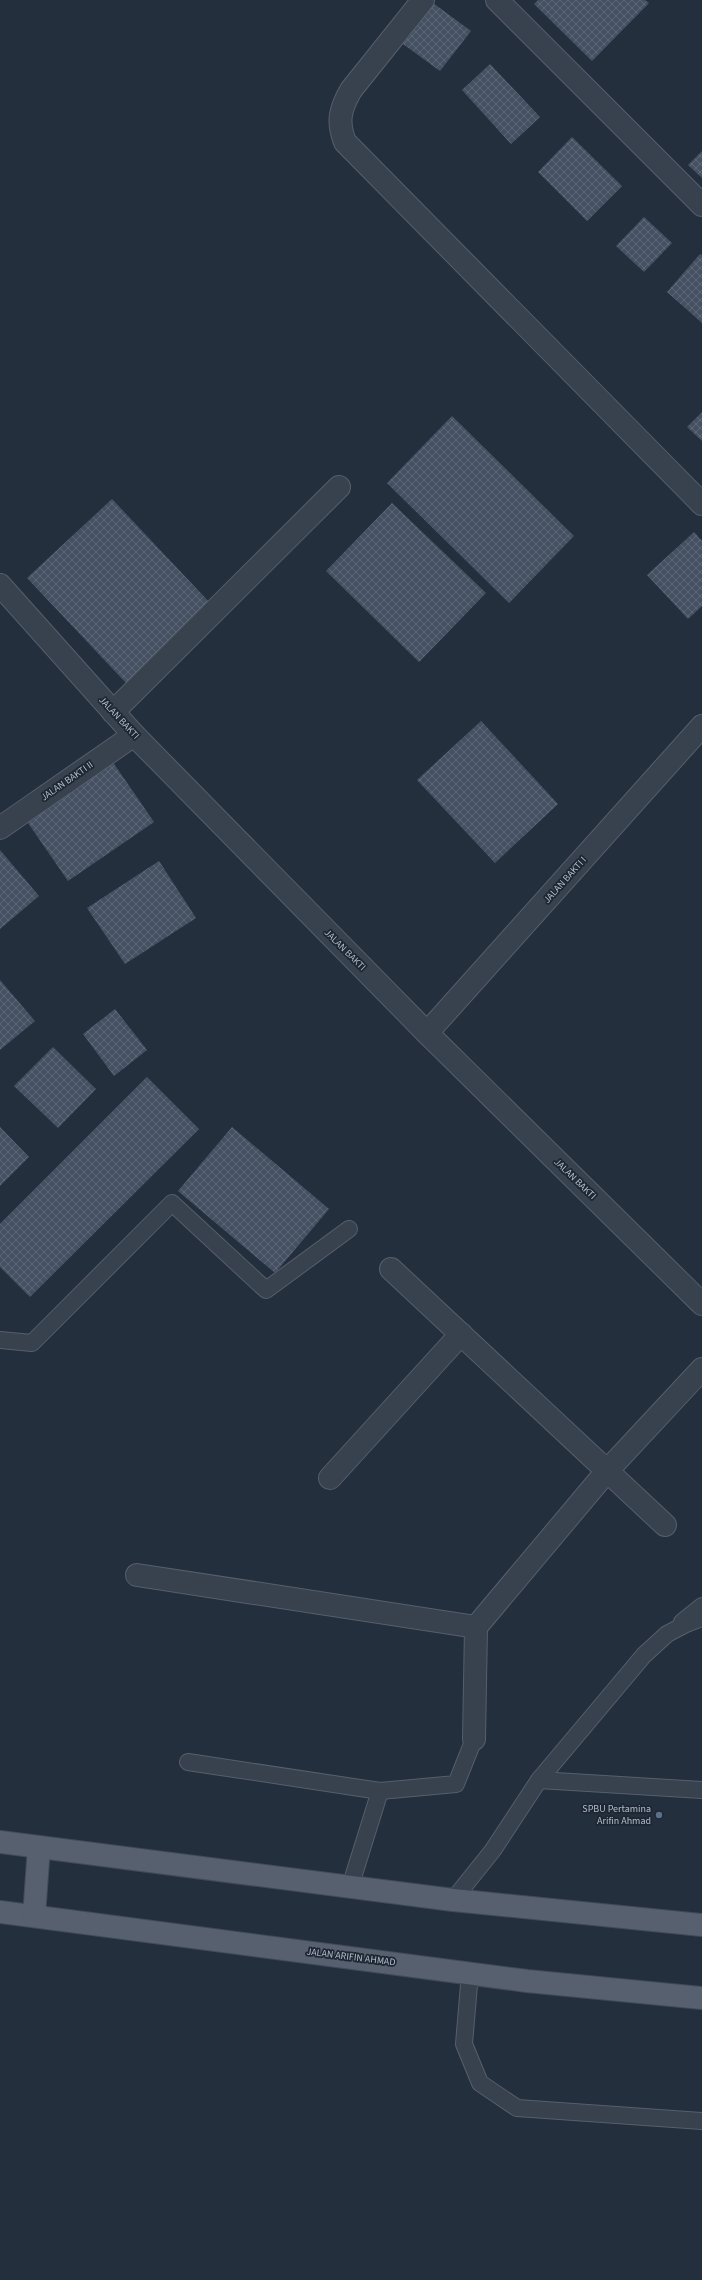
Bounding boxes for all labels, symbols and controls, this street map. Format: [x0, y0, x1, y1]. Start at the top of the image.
street label: JALAN BAKTI [95, 694, 143, 742]
street label: JALAN BAKTI II [38, 758, 96, 804]
street label: JALAN BAKTI I [540, 854, 590, 906]
street label: JALAN BAKTI [321, 926, 369, 974]
street label: JALAN BAKTI [551, 1155, 599, 1203]
place label: SPBU Pertamina Arifin Ahmad [582, 1802, 651, 1828]
marker: SPBU Pertamina Arifin Ahmad [654, 1810, 664, 1820]
street label: JALAN ARIFIN AHMAD [306, 1945, 396, 1969]

